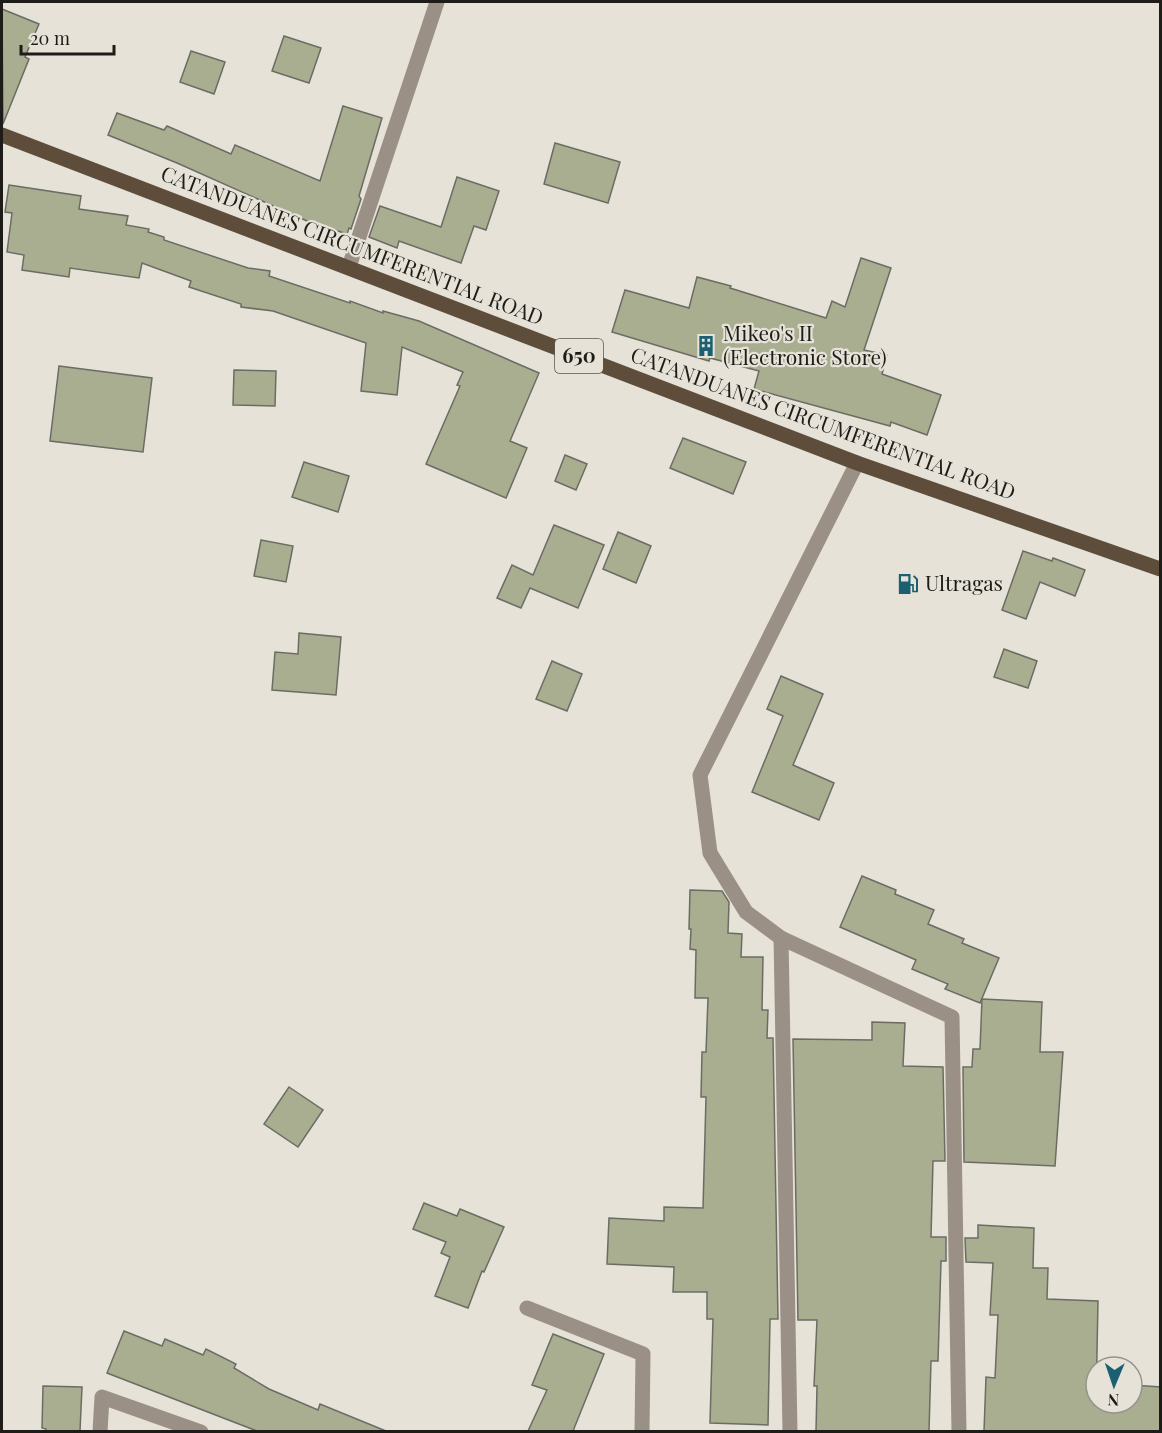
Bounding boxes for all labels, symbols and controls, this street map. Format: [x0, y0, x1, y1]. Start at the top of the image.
scale bar [21, 18, 114, 56]
text: 20 m [30, 26, 70, 50]
street label: CATANDUANES CIRCUMFERENTIAL ROAD [157, 158, 548, 330]
place label: Mikeo's II (Electronic Store) [723, 318, 887, 370]
building icon: Mikeo's II (Electronic Store) [694, 334, 718, 358]
road number: 650 [555, 339, 603, 373]
street label: CATANDUANES CIRCUMFERENTIAL ROAD [627, 339, 1020, 505]
place label: Ultragas [925, 568, 1003, 596]
fuel station icon: Ultragas [896, 572, 920, 596]
north arrow [1084, 1355, 1144, 1415]
text: N [1107, 1390, 1120, 1411]

